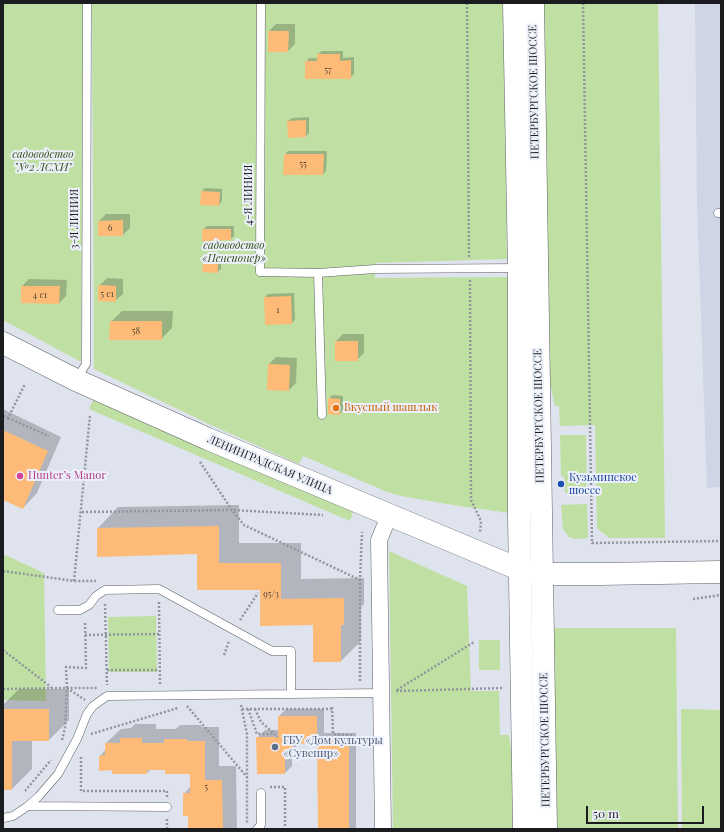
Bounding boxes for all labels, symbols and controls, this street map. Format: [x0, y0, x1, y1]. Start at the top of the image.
street label: ПЕТЕРБУРГСКОЕ ШОССЕ [526, 25, 542, 159]
house number: 57 [324, 65, 332, 75]
park label: садоводство "№2 ЛСХИ" [12, 148, 74, 174]
house number: 55 [299, 159, 307, 169]
street label: 4-Я ЛИНИЯ [242, 164, 256, 226]
street label: 3-Я ЛИНИЯ [68, 189, 82, 249]
house number: 6 [108, 223, 112, 233]
park label: садоводство «Пенсионер» [202, 239, 266, 265]
house number: 5 с1 [100, 289, 114, 299]
house number: 4 с1 [33, 290, 47, 300]
house number: 1 [276, 305, 280, 315]
house number: 58 [132, 326, 140, 336]
street label: ПЕТЕРБУРГСКОЕ ШОССЕ [531, 349, 547, 483]
place label: Вкусный шашлык [344, 401, 437, 415]
marker: Вкусный шашлык [331, 403, 341, 413]
street label: ЛЕНИНГРАДСКАЯ УЛИЦА [205, 433, 335, 497]
place label: Hunter’s Manor [28, 469, 106, 483]
marker: Hunter’s Manor [15, 471, 25, 481]
place label: Кузьминское шоссе [569, 471, 637, 497]
marker: Кузьминское шоссе [556, 479, 566, 489]
house number: 95/3 [263, 589, 279, 599]
street label: ПЕТЕРБУРГСКОЕ ШОССЕ [537, 673, 553, 807]
place label: ГБУ «Дом культуры «Сувенир» [283, 734, 383, 760]
marker: ГБУ «Дом культуры «Сувенир» [270, 742, 280, 752]
house number: 5 [204, 782, 208, 792]
scale bar [588, 798, 706, 824]
text: 50 m [593, 805, 619, 821]

